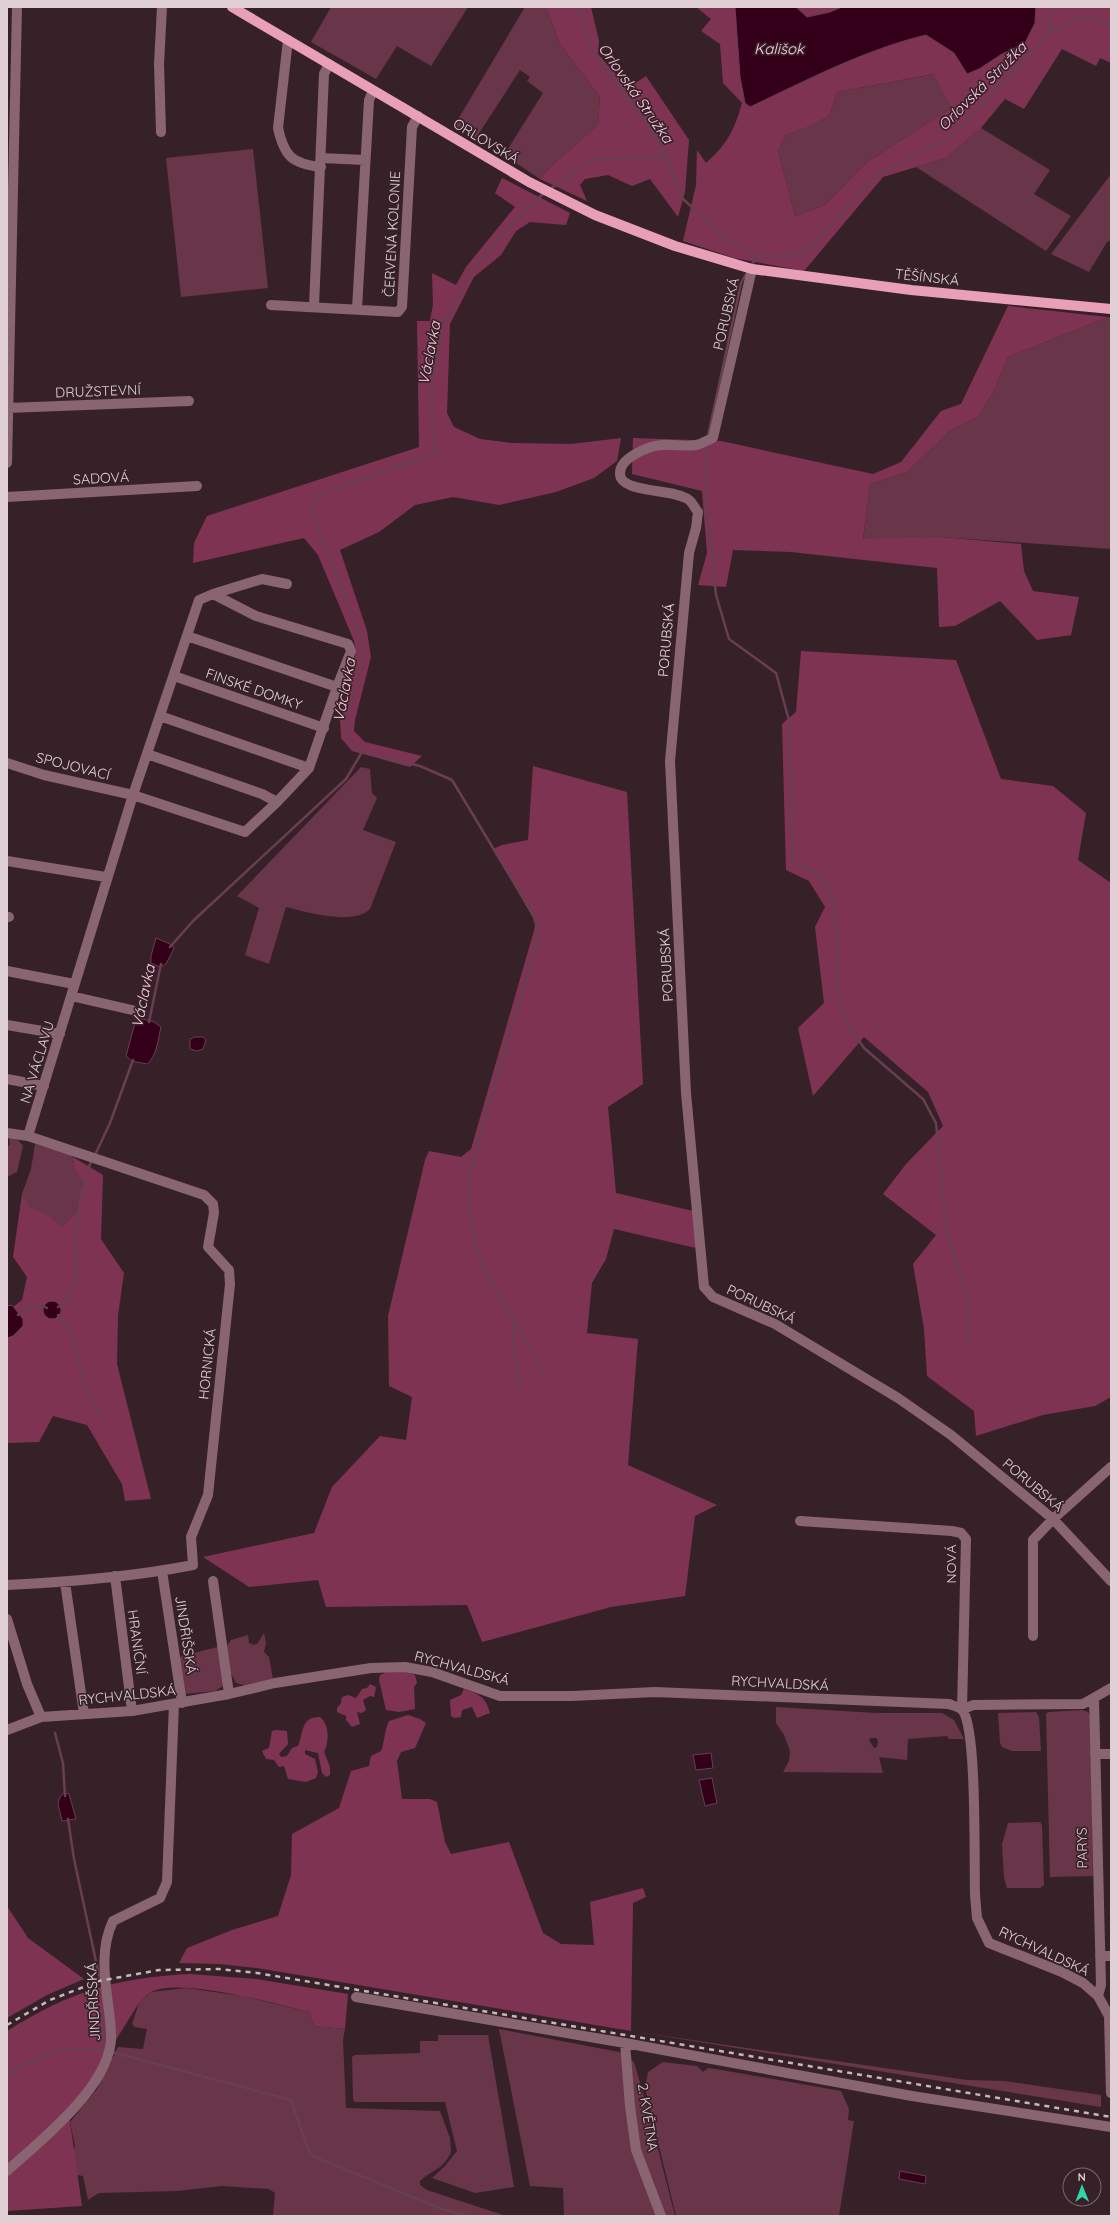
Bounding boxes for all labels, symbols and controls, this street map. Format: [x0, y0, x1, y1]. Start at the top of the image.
water label: Orlovská Stružka [934, 37, 1031, 134]
water label: Orlovská Stružka [594, 39, 678, 147]
water label: Kališok [754, 39, 806, 58]
street label: ORLOVSKÁ [450, 114, 522, 168]
street label: ČERVENÁ KOLONIE [380, 171, 404, 297]
street label: TĚŠÍNSKÁ [894, 265, 960, 289]
street label: PORUBSKÁ [709, 276, 743, 352]
water label: Václavka [414, 319, 445, 386]
street label: DRUŽSTEVNÍ [55, 380, 142, 401]
street label: SADOVÁ [73, 468, 129, 488]
street label: PORUBSKÁ [654, 602, 678, 678]
water label: Václavka [329, 656, 360, 723]
street label: FINSKÉ DOMKY [203, 664, 305, 714]
street label: SPOJOVACÍ [34, 748, 112, 784]
street label: PORUBSKÁ [655, 928, 677, 1002]
water label: Václavka [127, 962, 159, 1029]
street label: NA VÁCLAVU [16, 1019, 58, 1105]
street label: PORUBSKÁ [724, 1280, 798, 1328]
street label: HORNICKÁ [194, 1327, 220, 1401]
street label: PORUBSKÁ [999, 1454, 1067, 1516]
street label: NOVÁ [942, 1544, 960, 1584]
street label: JINDŘIŠSKÁ [171, 1595, 201, 1675]
street label: HRANIČNÍ [124, 1609, 151, 1676]
street label: RYCHVALDSKÁ [413, 1647, 511, 1689]
street label: RYCHVALDSKÁ [731, 1671, 829, 1695]
street label: RYCHVALDSKÁ [78, 1681, 176, 1709]
street label: PARYS [1073, 1827, 1091, 1869]
street label: RYCHVALDSKÁ [996, 1922, 1092, 1980]
street label: JINDŘIŠSKÁ [82, 1962, 104, 2042]
street label: 2. KVĚTNA [634, 2082, 662, 2152]
north arrow [1062, 2167, 1102, 2207]
text: N [1078, 2170, 1086, 2184]

